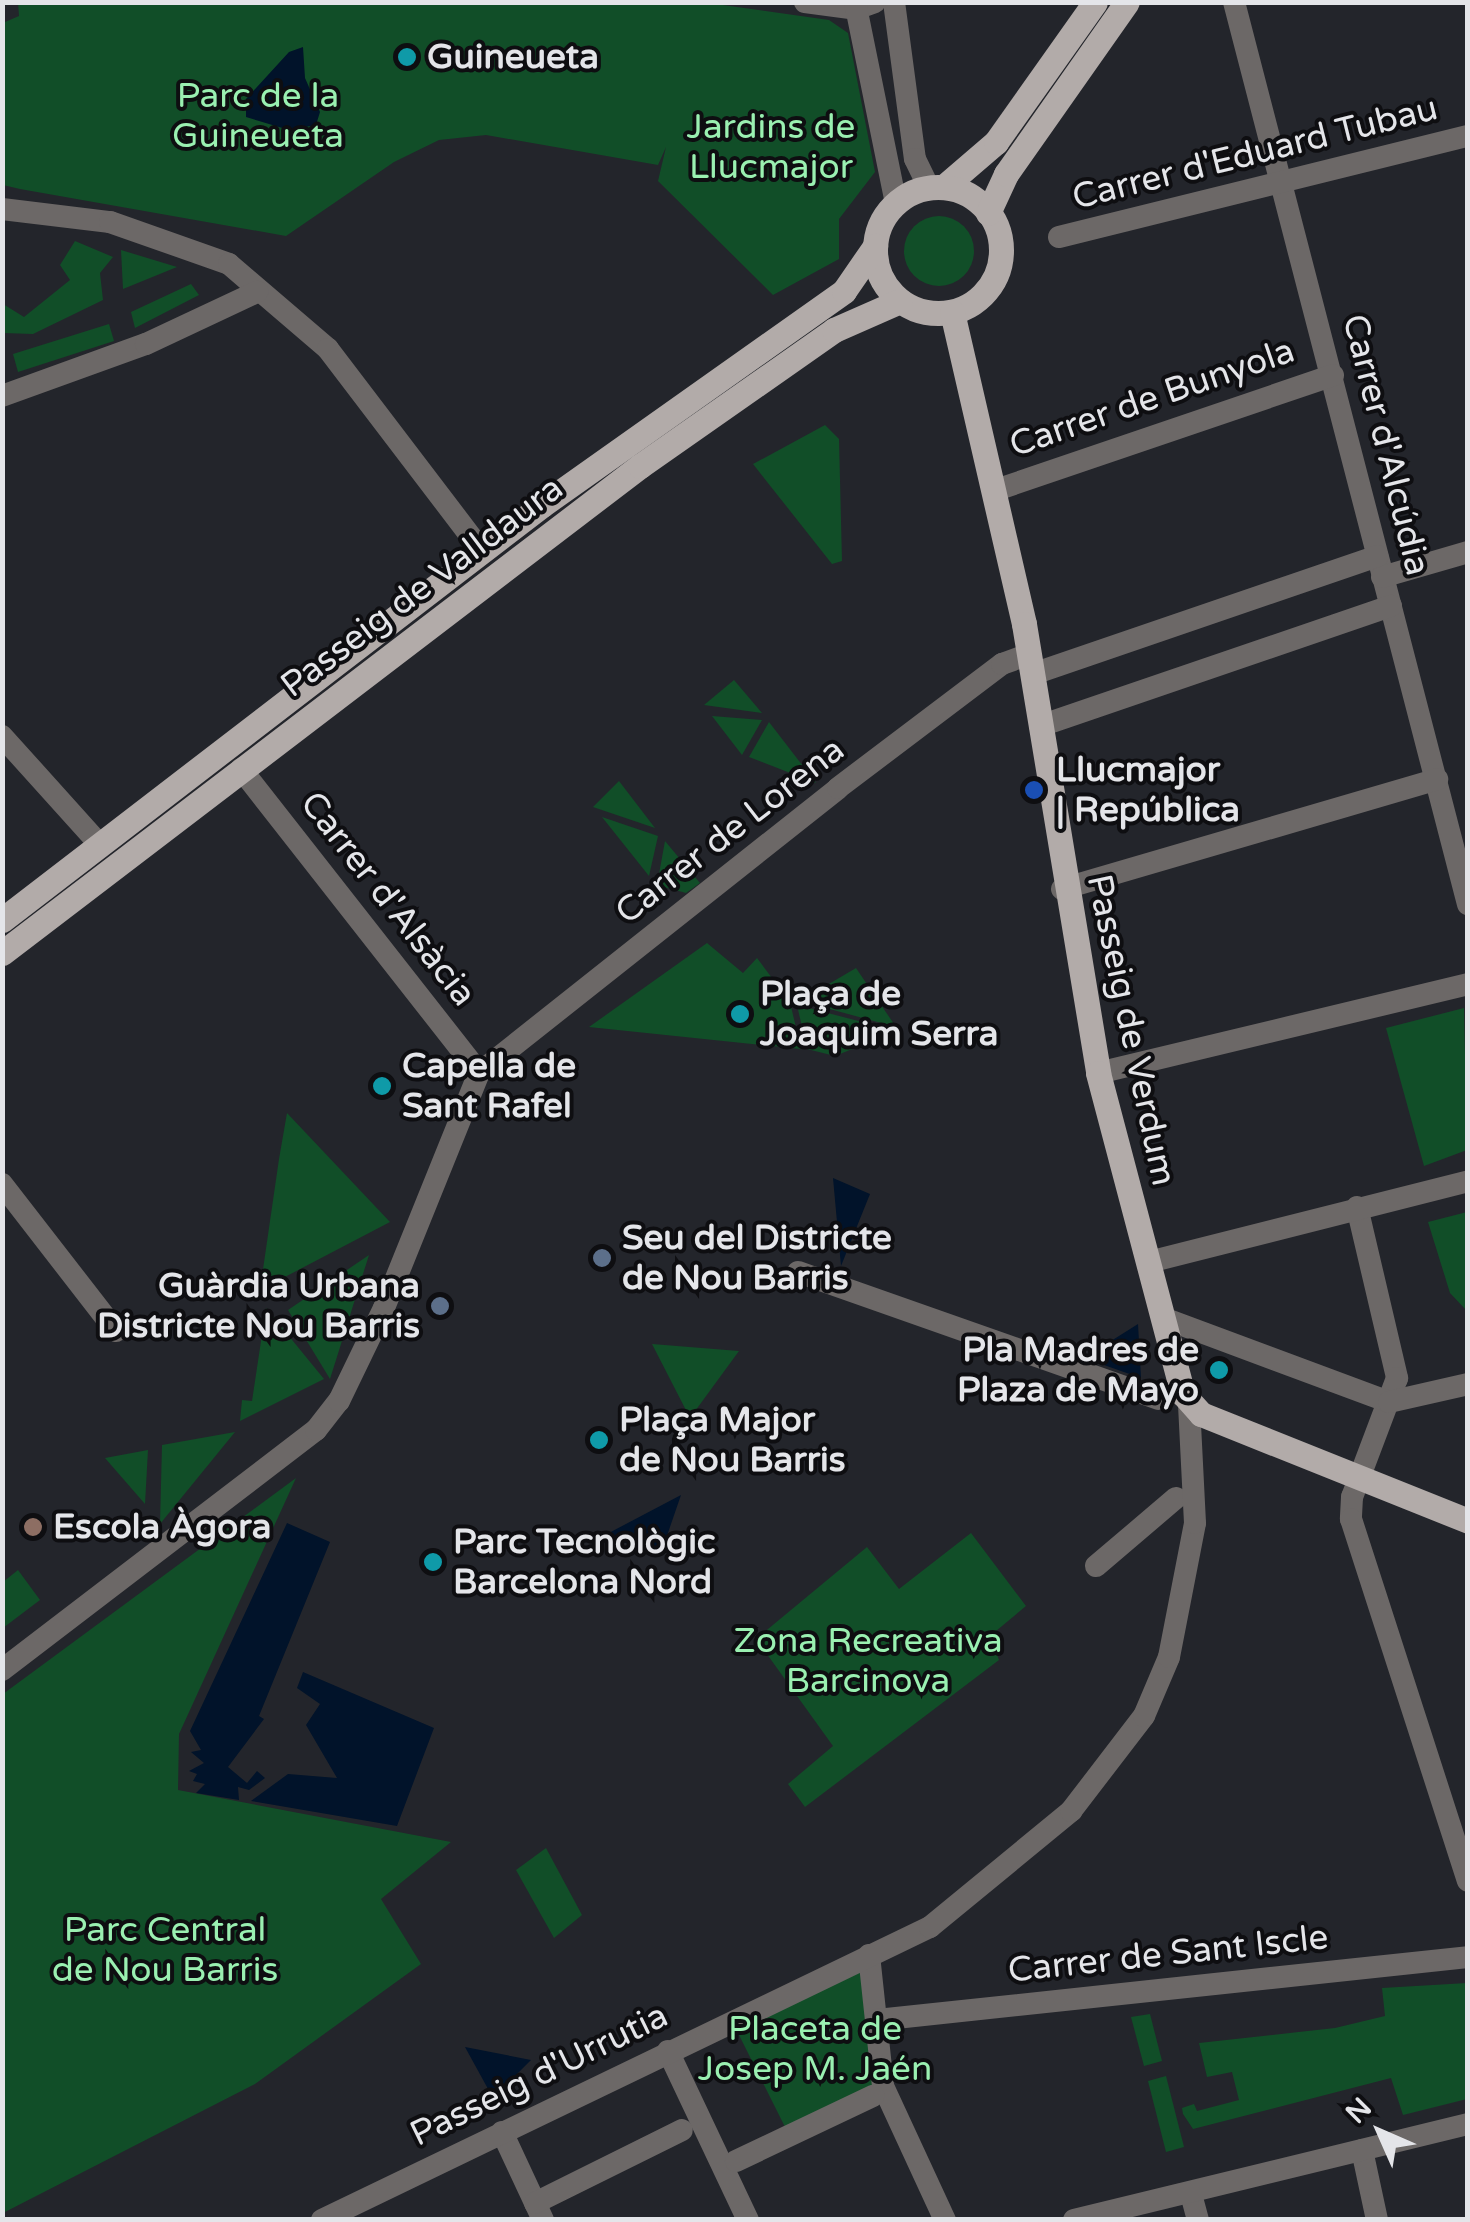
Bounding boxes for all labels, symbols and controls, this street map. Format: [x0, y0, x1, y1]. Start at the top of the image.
place label: Guineueta [427, 36, 599, 78]
marker: Guineueta [396, 46, 418, 68]
park label: Parc de la Guineueta [172, 75, 344, 157]
street label: Carrer d'Eduard Tubau [1068, 87, 1442, 219]
park label: Jardins de Llucmajor [687, 106, 855, 188]
street label: Carrer d'Alcúdia [1333, 310, 1439, 580]
street label: Carrer de Bunyola [1004, 330, 1300, 466]
street label: Passeig de Valldaura [273, 467, 571, 707]
street label: Carrer de Lorena [607, 729, 853, 933]
place label: Llucmajor | República [1056, 749, 1240, 831]
marker: Llucmajor | República [1021, 777, 1047, 803]
street label: Carrer d'Alsàcia [291, 783, 485, 1015]
street label: Passeig de Verdum [1077, 871, 1185, 1189]
place label: Plaça de Joaquim Serra [760, 973, 998, 1055]
marker: Plaça de Joaquim Serra [729, 1003, 751, 1025]
place label: Capella de Sant Rafel [402, 1045, 576, 1127]
marker: Capella de Sant Rafel [371, 1075, 393, 1097]
place label: Seu del Districte de Nou Barris [622, 1217, 892, 1299]
marker: Seu del Districte de Nou Barris [591, 1247, 613, 1269]
place label: Guàrdia Urbana Districte Nou Barris [97, 1265, 420, 1347]
marker: Guàrdia Urbana Districte Nou Barris [429, 1295, 451, 1317]
place label: Pla Madres de Plaza de Mayo [957, 1329, 1199, 1411]
marker: Pla Madres de Plaza de Mayo [1208, 1359, 1230, 1381]
place label: Plaça Major de Nou Barris [619, 1399, 846, 1481]
marker: Plaça Major de Nou Barris [588, 1429, 610, 1451]
place label: Escola Àgora [53, 1506, 271, 1548]
marker: Escola Àgora [22, 1516, 44, 1538]
place label: Parc Tecnològic Barcelona Nord [453, 1521, 715, 1603]
marker: Parc Tecnològic Barcelona Nord [422, 1551, 444, 1573]
park label: Zona Recreativa Barcinova [733, 1620, 1003, 1702]
park label: Parc Central de Nou Barris [52, 1909, 278, 1991]
street label: Carrer de Sant Iscle [1006, 1916, 1330, 1992]
street label: Passeig d'Urrutia [403, 1994, 675, 2156]
park label: Placeta de Josep M. Jaén [698, 2008, 932, 2090]
north arrow [1330, 2082, 1430, 2182]
text: N [1339, 2091, 1379, 2131]

